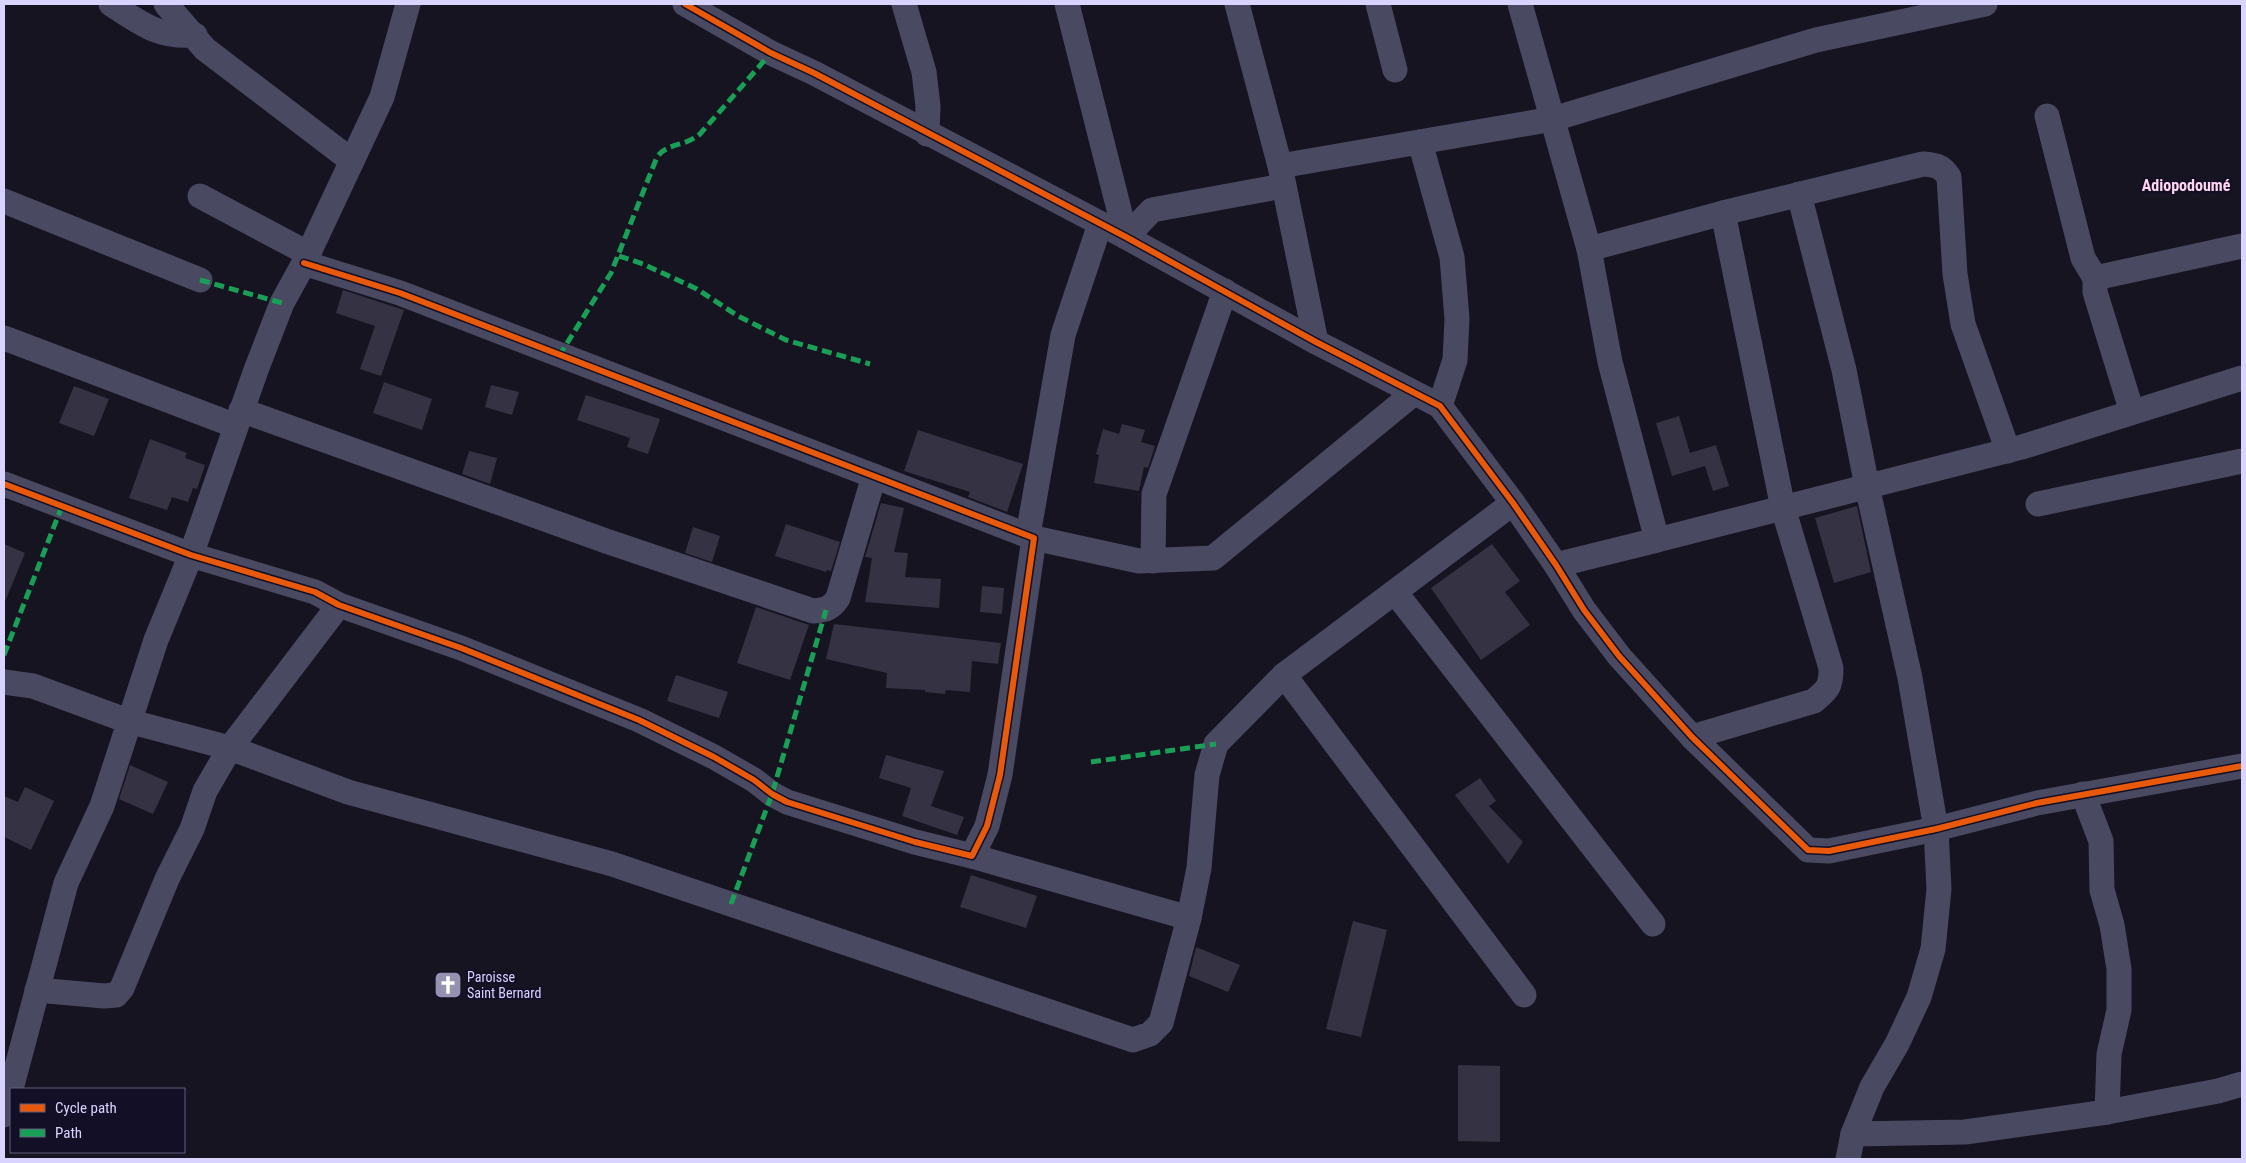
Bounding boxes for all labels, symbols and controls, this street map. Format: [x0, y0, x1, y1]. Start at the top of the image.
district label: Adiopodoumé [2142, 176, 2231, 195]
place label: Paroisse Saint Bernard [467, 969, 541, 1001]
church icon: Paroisse Saint Bernard [433, 970, 463, 1000]
legend [10, 1088, 185, 1153]
text: Cycle path [55, 1099, 117, 1117]
text: Path [55, 1124, 82, 1142]

